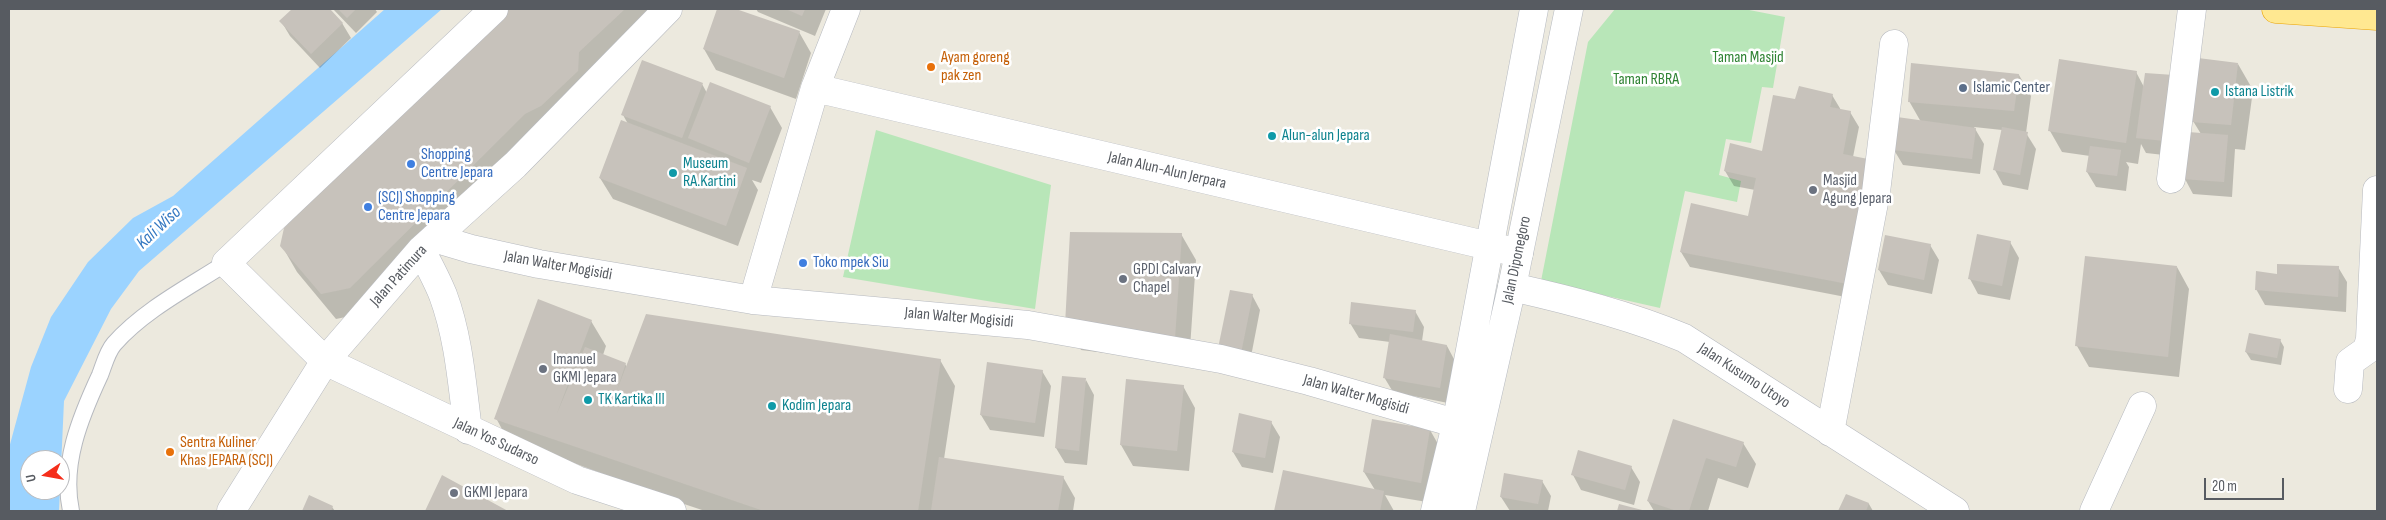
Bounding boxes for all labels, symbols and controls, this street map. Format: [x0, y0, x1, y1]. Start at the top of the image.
place label: Ayam goreng pak zen [941, 48, 1010, 86]
park label: Taman Masjid [1712, 48, 1784, 68]
marker: Ayam goreng pak zen [925, 61, 937, 73]
park label: Taman RBRA [1613, 70, 1679, 90]
place label: Islamic Center [1973, 78, 2050, 98]
marker: Islamic Center [1957, 82, 1969, 94]
place label: Istana Listrik [2225, 82, 2294, 102]
marker: Istana Listrik [2209, 86, 2221, 98]
place label: Alun-alun Jepara [1282, 126, 1370, 146]
marker: Alun-alun Jepara [1266, 130, 1278, 142]
place label: Shopping Centre Jepara [421, 145, 493, 183]
street label: Jalan Alun-Alun Jerpara [1106, 148, 1228, 194]
place label: Museum RA.Kartini [683, 154, 736, 192]
marker: Shopping Centre Jepara [405, 158, 417, 170]
marker: Museum RA.Kartini [667, 167, 679, 179]
place label: Masjid Agung Jepara [1823, 171, 1892, 209]
marker: Masjid Agung Jepara [1807, 184, 1819, 196]
place label: (SCJ) Shopping Centre Jepara [378, 188, 455, 226]
marker: (SCJ) Shopping Centre Jepara [362, 201, 374, 213]
water label: Kali Wiso [132, 202, 186, 254]
street label: Jalan Diponegoro [1498, 214, 1536, 306]
street label: Jalan Patimura [366, 241, 432, 311]
street label: Jalan Walter Mogisidi [503, 247, 613, 285]
place label: Toko mpek Siu [813, 253, 889, 273]
marker: Toko mpek Siu [797, 257, 809, 269]
place label: GPDI Calvary Chapel [1133, 260, 1201, 298]
marker: GPDI Calvary Chapel [1117, 273, 1129, 285]
street label: Jalan Walter Mogisidi [904, 304, 1014, 332]
street label: Jalan Kusumo Utoyo [1695, 339, 1793, 413]
place label: Imanuel GKMI Jepara [553, 350, 617, 388]
marker: Imanuel GKMI Jepara [537, 363, 549, 375]
street label: Jalan Walter Mogisidi [1301, 371, 1411, 419]
place label: TK Kartika III [598, 390, 665, 410]
marker: TK Kartika III [582, 394, 594, 406]
place label: Kodim Jepara [782, 396, 851, 416]
marker: Kodim Jepara [766, 400, 778, 412]
street label: Jalan Yos Sudarso [450, 414, 542, 470]
place label: Sentra Kuliner Khas JEPARA (SCJ) [180, 433, 273, 471]
marker: Sentra Kuliner Khas JEPARA (SCJ) [164, 446, 176, 458]
north arrow [20, 450, 70, 500]
scale bar [2206, 468, 2286, 500]
text: U [22, 473, 40, 483]
text: 20 m [2212, 477, 2237, 496]
place label: GKMI Jepara [464, 483, 528, 503]
marker: GKMI Jepara [448, 487, 460, 499]

